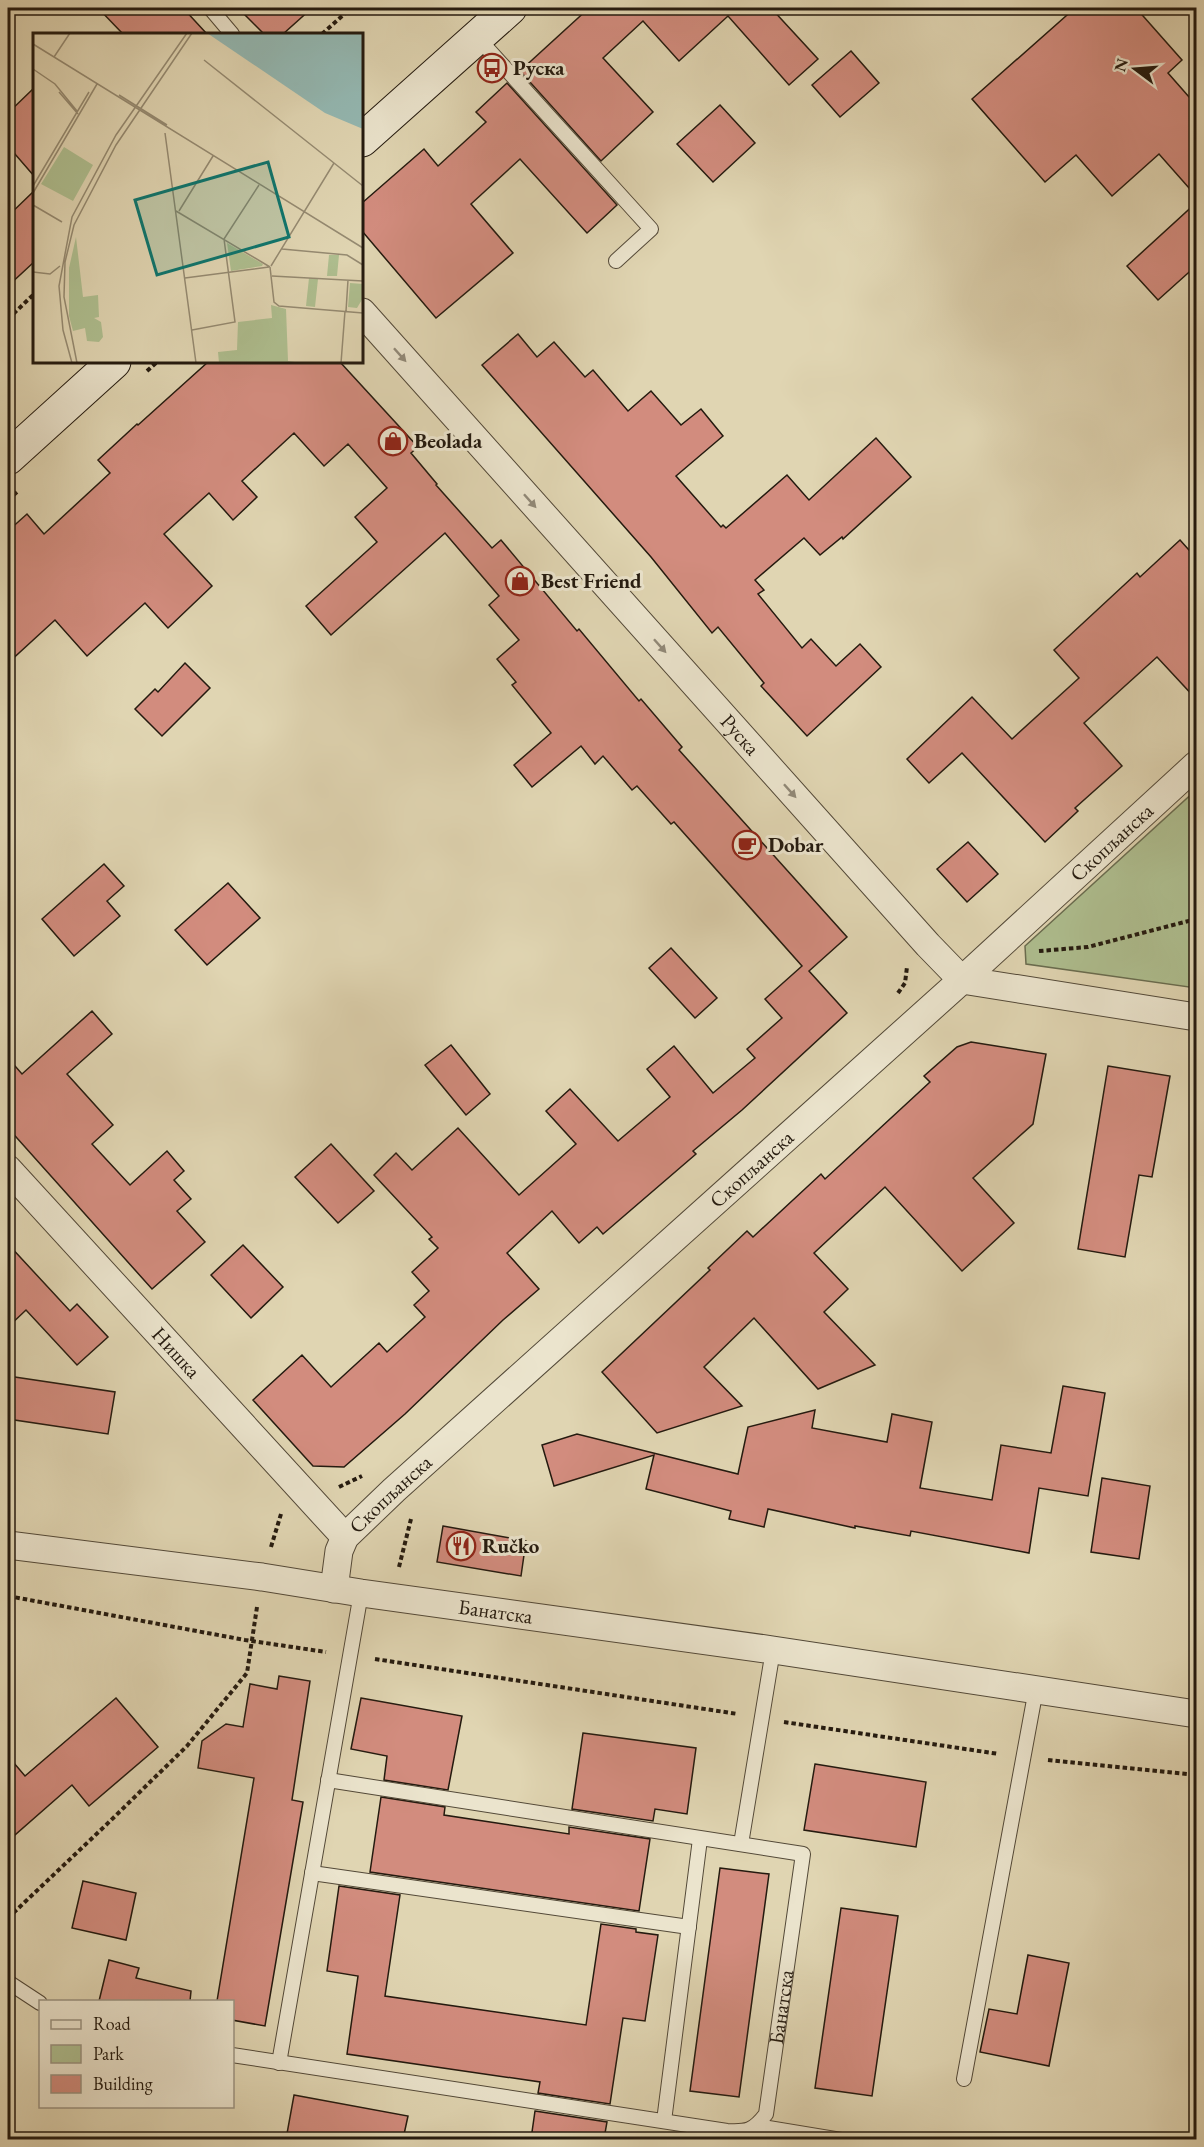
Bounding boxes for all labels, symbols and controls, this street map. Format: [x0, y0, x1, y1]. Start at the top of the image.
inset map [33, 33, 363, 363]
north arrow [1105, 39, 1165, 99]
bus stop icon: Руска [476, 52, 508, 84]
place label: Руска [513, 54, 565, 81]
text: N [1109, 56, 1133, 74]
one-way arrow [393, 347, 406, 362]
shop icon: Beolada [377, 425, 409, 457]
place label: Beolada [414, 427, 483, 454]
one-way arrow [523, 493, 537, 508]
shop icon: Best Friend [504, 565, 536, 597]
place label: Best Friend [541, 567, 642, 594]
one-way arrow [653, 638, 666, 653]
street label: Руска [715, 708, 766, 761]
one-way arrow [783, 784, 797, 799]
street label: Скопљанска [1064, 797, 1159, 887]
cafe icon: Dobar [731, 829, 763, 861]
place label: Dobar [768, 831, 824, 858]
street label: Скопљанска [704, 1123, 799, 1213]
street label: Нишка [146, 1321, 207, 1384]
street label: Скопљанска [343, 1448, 438, 1539]
restaurant icon: Ručko [445, 1530, 477, 1562]
place label: Ručko [482, 1532, 540, 1559]
street label: Банатска [456, 1593, 535, 1630]
street label: Банатска [762, 1967, 799, 2046]
legend [39, 2000, 234, 2108]
text: Road [93, 2012, 132, 2035]
text: Park [93, 2042, 124, 2065]
text: Building [93, 2072, 153, 2095]

